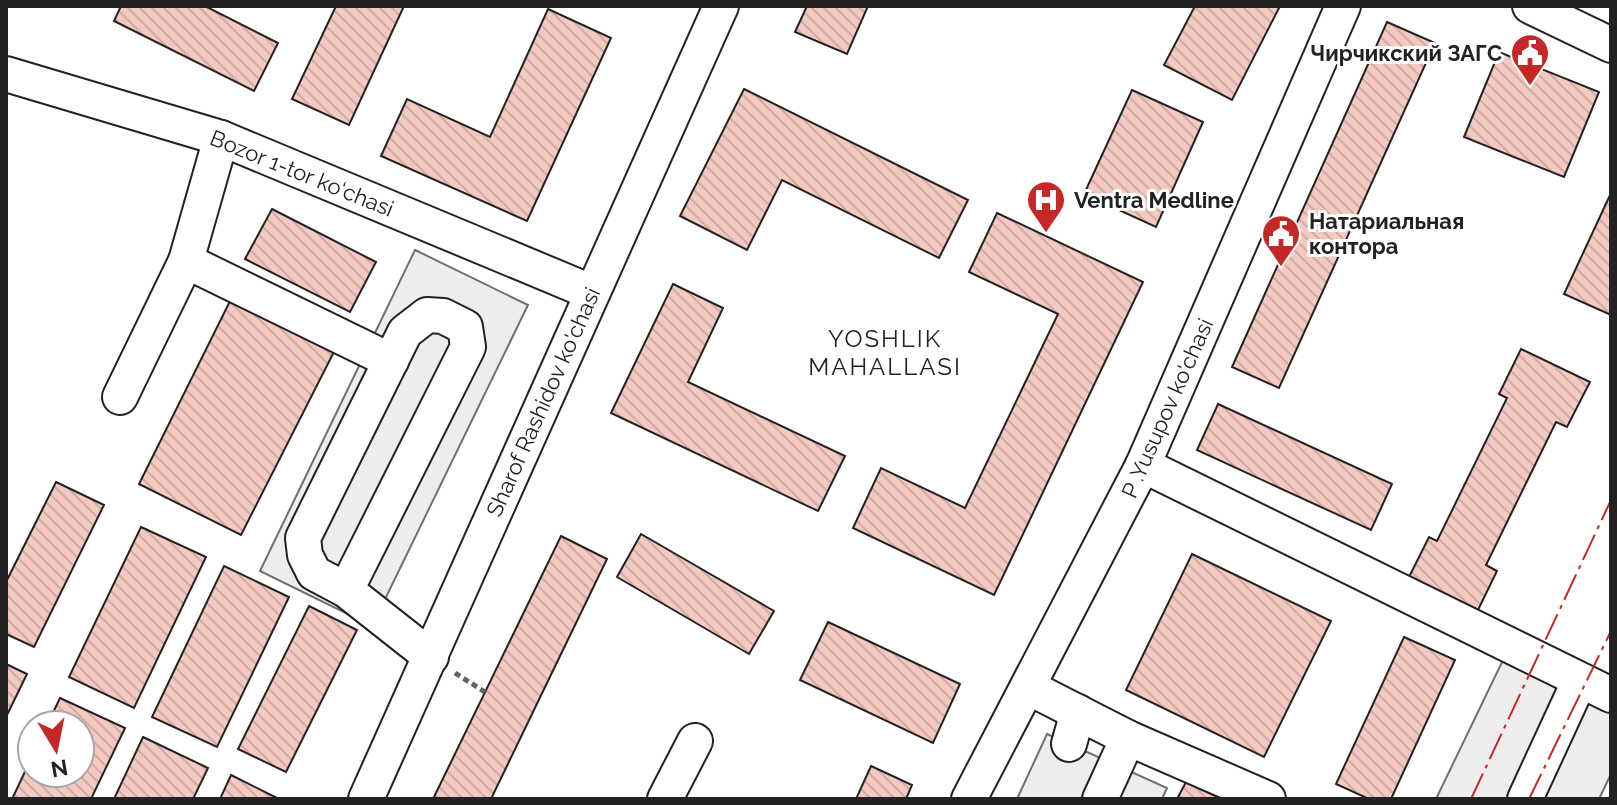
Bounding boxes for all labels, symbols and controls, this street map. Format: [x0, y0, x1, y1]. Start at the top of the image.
public building icon: Чирчикский ЗАГС [1509, 32, 1551, 87]
place label: Чирчикский ЗАГС [1310, 40, 1502, 66]
street label: Bozor 1-tor ko‘chasi [206, 124, 398, 222]
hospital icon: Ventra Medline [1025, 179, 1067, 234]
place label: Ventra Medline [1074, 187, 1234, 213]
place label: Натариальная контора [1309, 208, 1464, 259]
public building icon: Натариальная контора [1260, 213, 1302, 268]
street label: Sharof Rashidov ko'chasi [481, 283, 605, 521]
street label: P .Yusupov ko'chasi [1116, 314, 1218, 502]
district label: YOSHLIK MAHALLASI [808, 324, 962, 381]
north arrow [16, 709, 96, 789]
text: N [49, 754, 70, 783]

